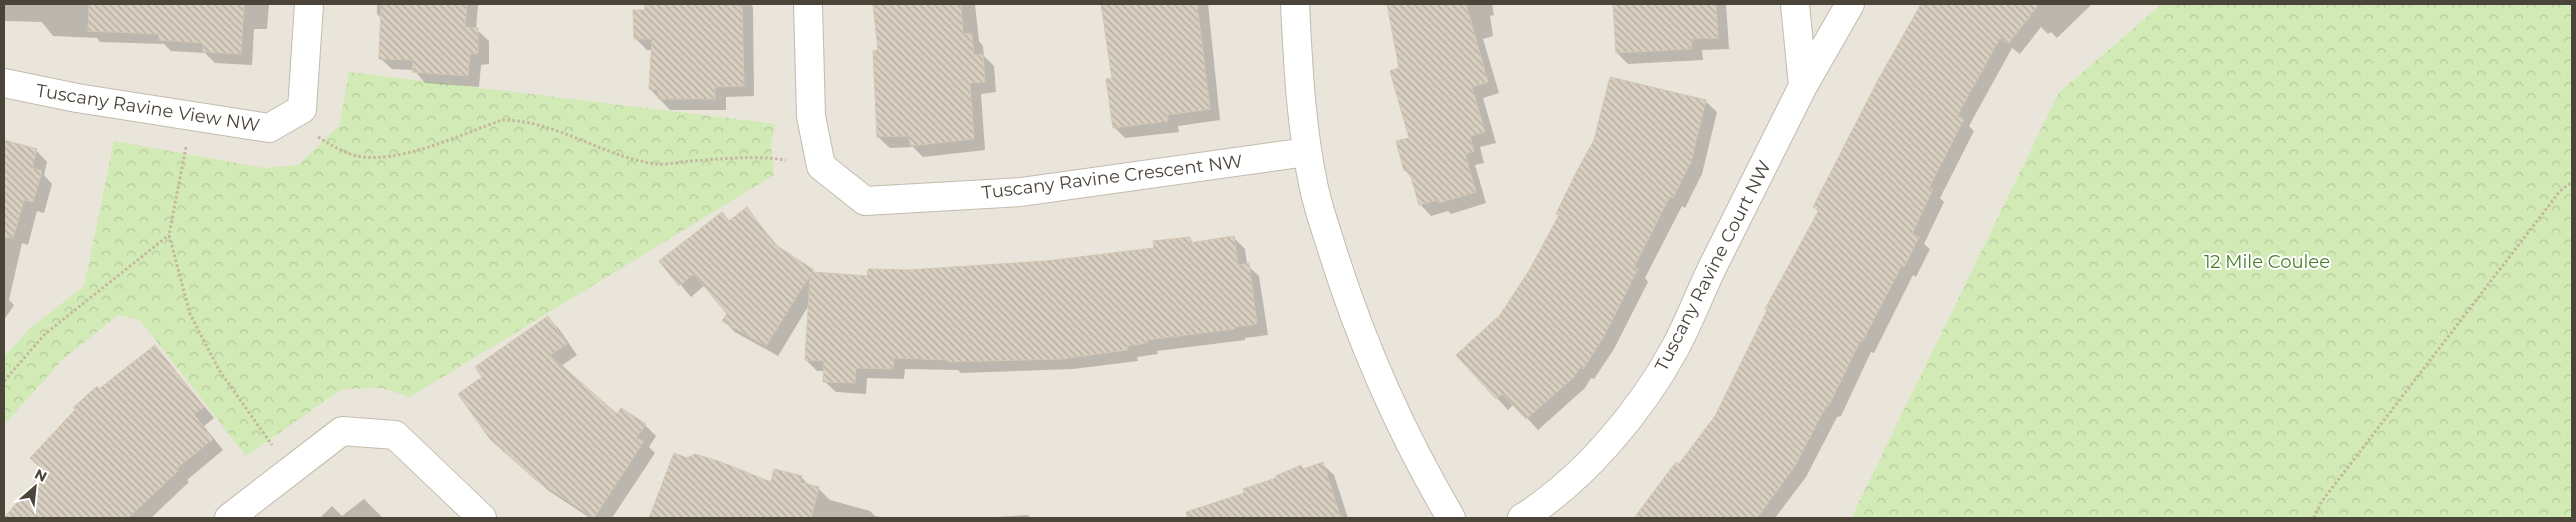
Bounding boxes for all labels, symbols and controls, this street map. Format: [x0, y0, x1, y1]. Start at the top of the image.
street label: Tuscany Ravine View NW [34, 79, 262, 137]
street label: Tuscany Ravine Crescent NW [980, 150, 1244, 204]
street label: Tuscany Ravine Court NW [1650, 157, 1776, 375]
park label: 12 Mile Coulee [2204, 251, 2330, 273]
north arrow [10, 462, 60, 512]
text: N [32, 465, 50, 486]

